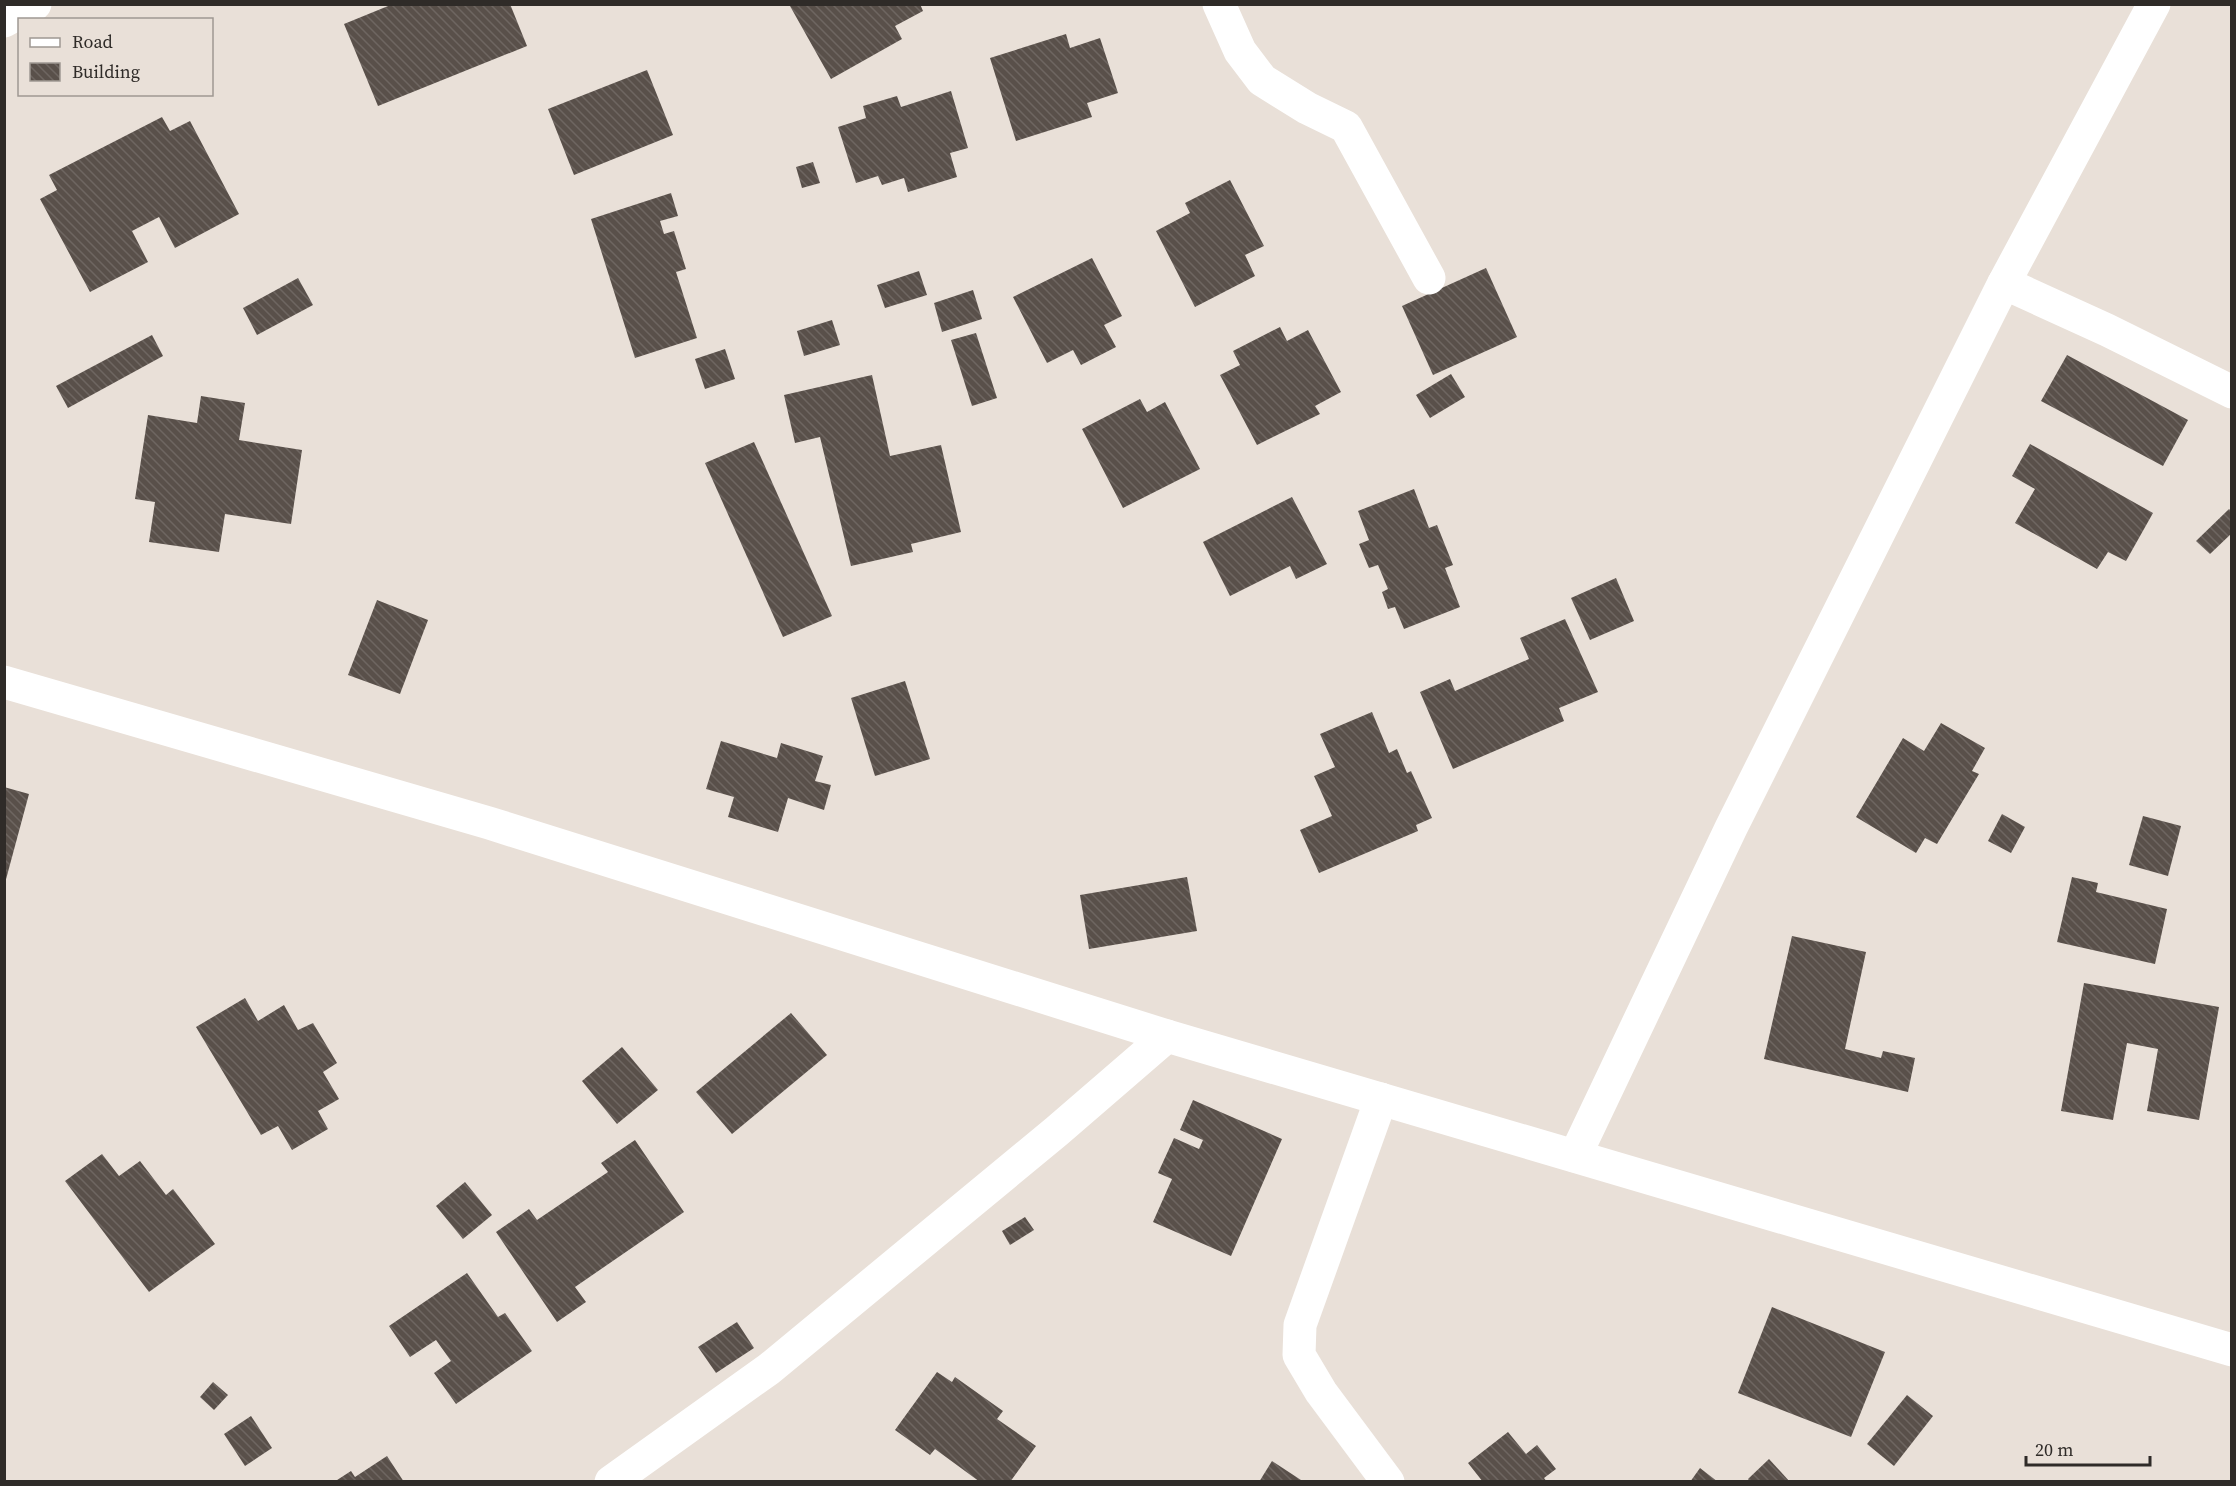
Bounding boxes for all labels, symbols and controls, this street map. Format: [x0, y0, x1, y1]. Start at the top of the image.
legend [18, 18, 213, 96]
text: Road [72, 29, 113, 54]
text: Building [72, 59, 140, 84]
scale bar [2026, 1429, 2150, 1467]
text: 20 m [2035, 1437, 2073, 1462]

